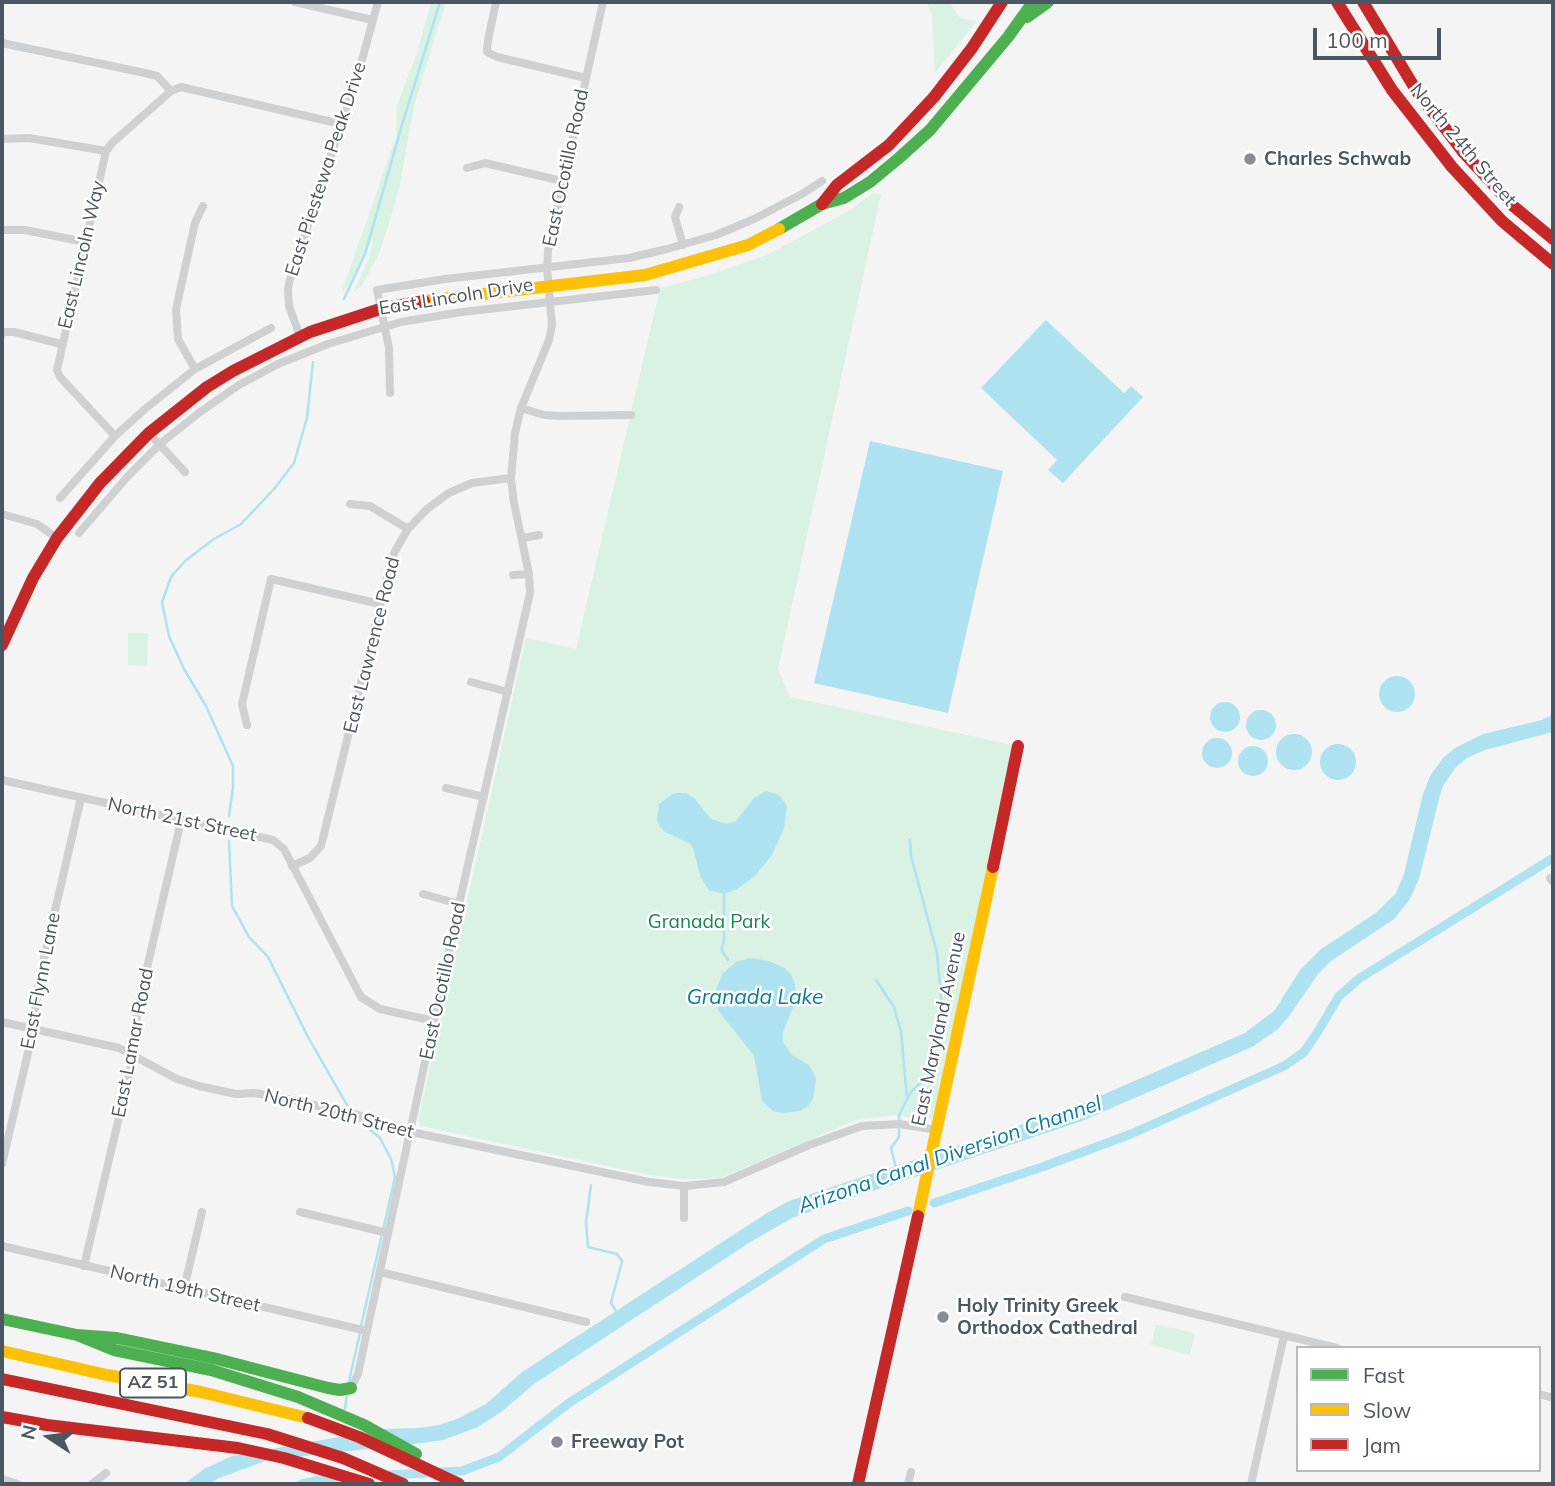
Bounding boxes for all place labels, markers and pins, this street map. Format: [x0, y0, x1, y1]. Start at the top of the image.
place label: Charles Schwab [1264, 148, 1411, 170]
marker: Charles Schwab [1242, 151, 1258, 167]
place label: Holy Trinity Greek Orthodox Cathedral [957, 1295, 1138, 1339]
marker: Holy Trinity Greek Orthodox Cathedral [935, 1309, 951, 1325]
place label: Freeway Pot [571, 1431, 684, 1453]
marker: Freeway Pot [549, 1434, 565, 1450]

